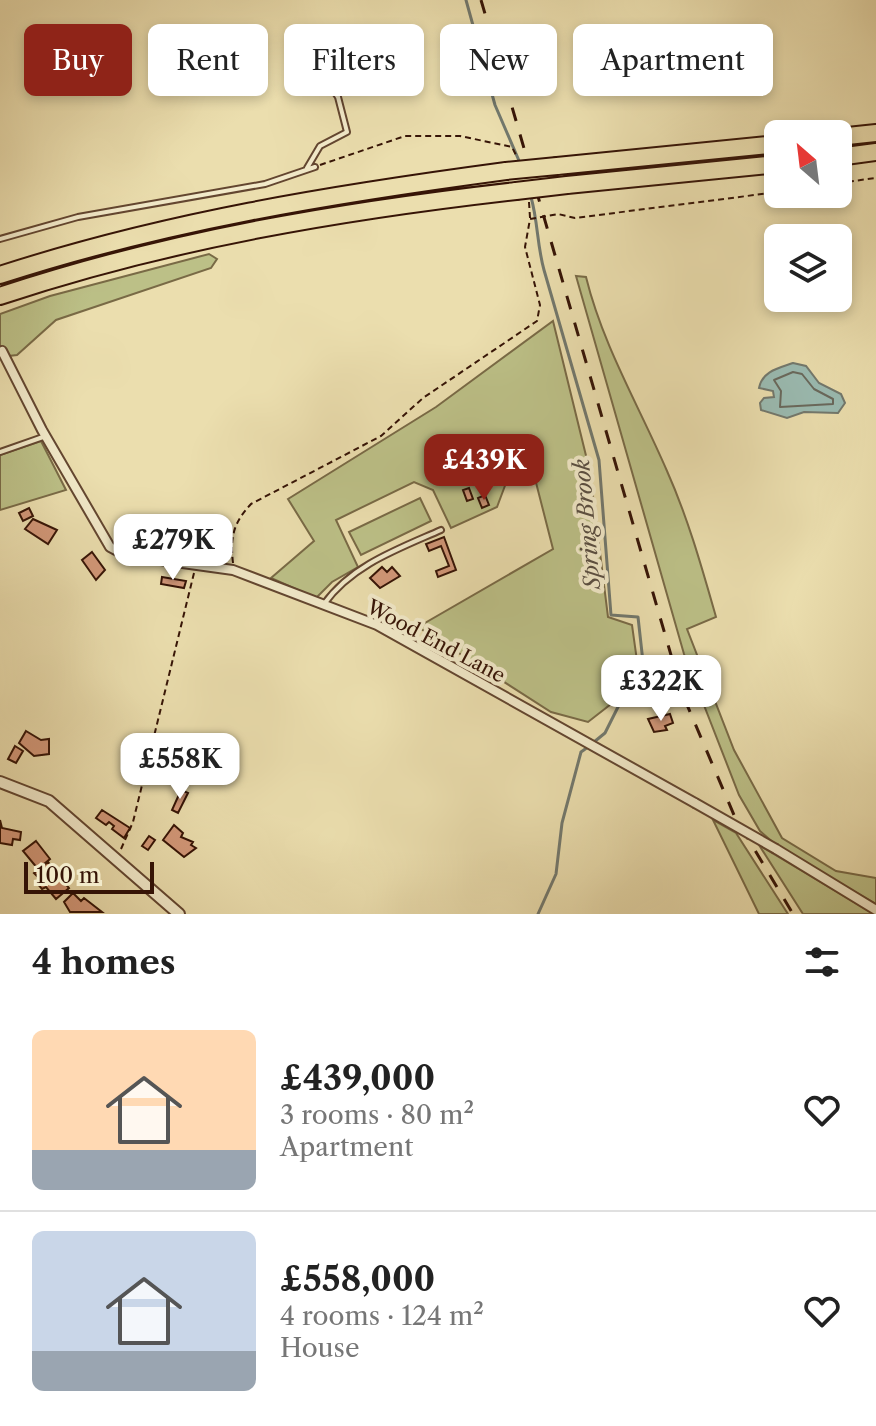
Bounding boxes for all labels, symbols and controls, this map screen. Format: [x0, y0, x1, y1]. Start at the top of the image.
chip: Buy [24, 24, 132, 96]
chip: Rent [148, 24, 268, 96]
chip: Filters [284, 24, 424, 96]
chip: New [440, 24, 557, 96]
chip: Apartment [573, 24, 773, 96]
north arrow [764, 120, 852, 208]
map controls [764, 120, 852, 312]
button: layers [764, 224, 852, 312]
pin: £439K [428, 434, 540, 502]
text: £439K [442, 444, 526, 476]
water label: Spring Brook [568, 457, 606, 592]
pin: £279K [117, 514, 229, 582]
text: £279K [132, 524, 214, 556]
street label: Wood End Lane [362, 594, 509, 688]
pin: £322K [605, 655, 717, 723]
text: £322K [619, 665, 703, 697]
pin: £558K [124, 733, 236, 801]
text: £558K [139, 743, 221, 775]
scale bar [24, 858, 154, 894]
text: 100 m [36, 862, 99, 889]
icon: filters [800, 940, 844, 984]
text: 4 homes [32, 941, 176, 983]
text: £439,000 [280, 1057, 435, 1099]
icon: home [96, 1062, 192, 1158]
icon: heart [800, 1088, 844, 1132]
text: 3 rooms · 80 m² [280, 1099, 474, 1131]
text: Apartment [280, 1131, 413, 1163]
text: £558,000 [280, 1258, 435, 1300]
icon: home [96, 1263, 192, 1359]
icon: heart [800, 1289, 844, 1333]
text: 4 rooms · 124 m² [280, 1300, 484, 1332]
text: House [280, 1332, 360, 1364]

